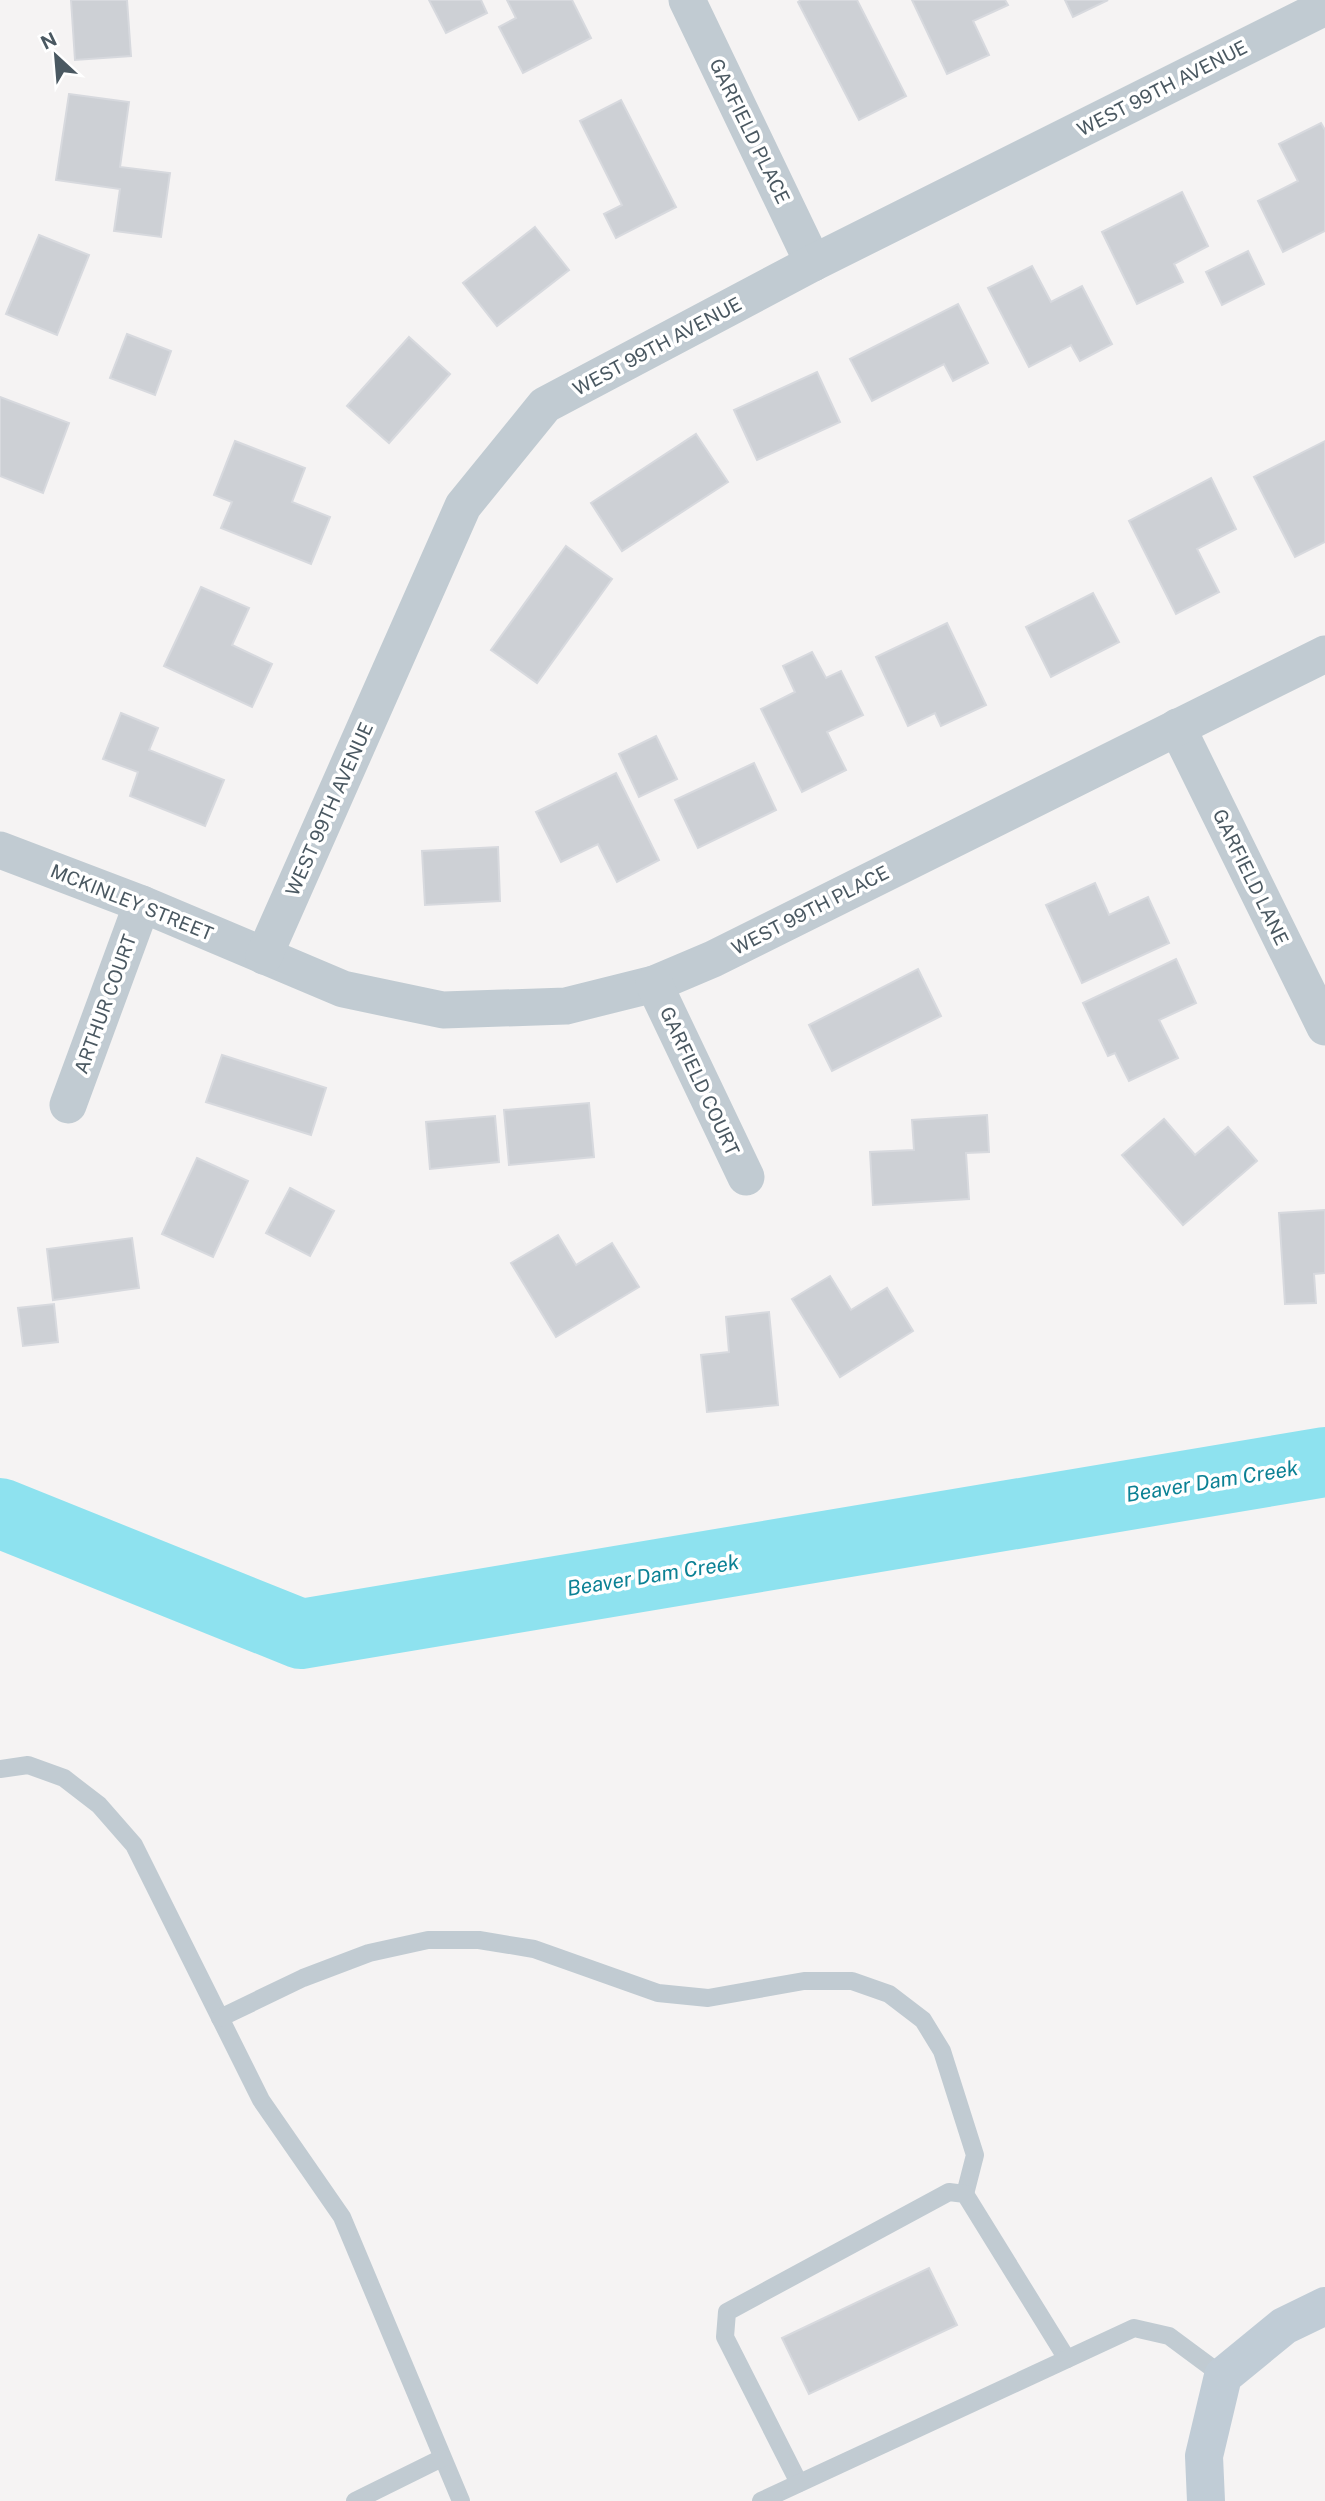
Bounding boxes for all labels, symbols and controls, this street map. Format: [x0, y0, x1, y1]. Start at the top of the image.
north arrow [21, 21, 91, 91]
text: N [37, 28, 60, 54]
street label: WEST 99TH AVENUE [1073, 36, 1251, 140]
street label: GARFIELD PLACE [705, 55, 795, 207]
street label: WEST 99TH AVENUE [569, 292, 745, 400]
street label: WEST 99TH AVENUE [281, 719, 377, 899]
street label: GARFIELD LANE [1209, 805, 1293, 949]
street label: MCKINLEY STREET [47, 859, 217, 945]
street label: WEST 99TH PLACE [728, 861, 892, 959]
street label: ARTHUR COURT [70, 931, 140, 1077]
street label: GARFIELD COURT [656, 1003, 744, 1159]
water label: Beaver Dam Creek [1124, 1455, 1300, 1507]
water label: Beaver Dam Creek [565, 1549, 741, 1601]

